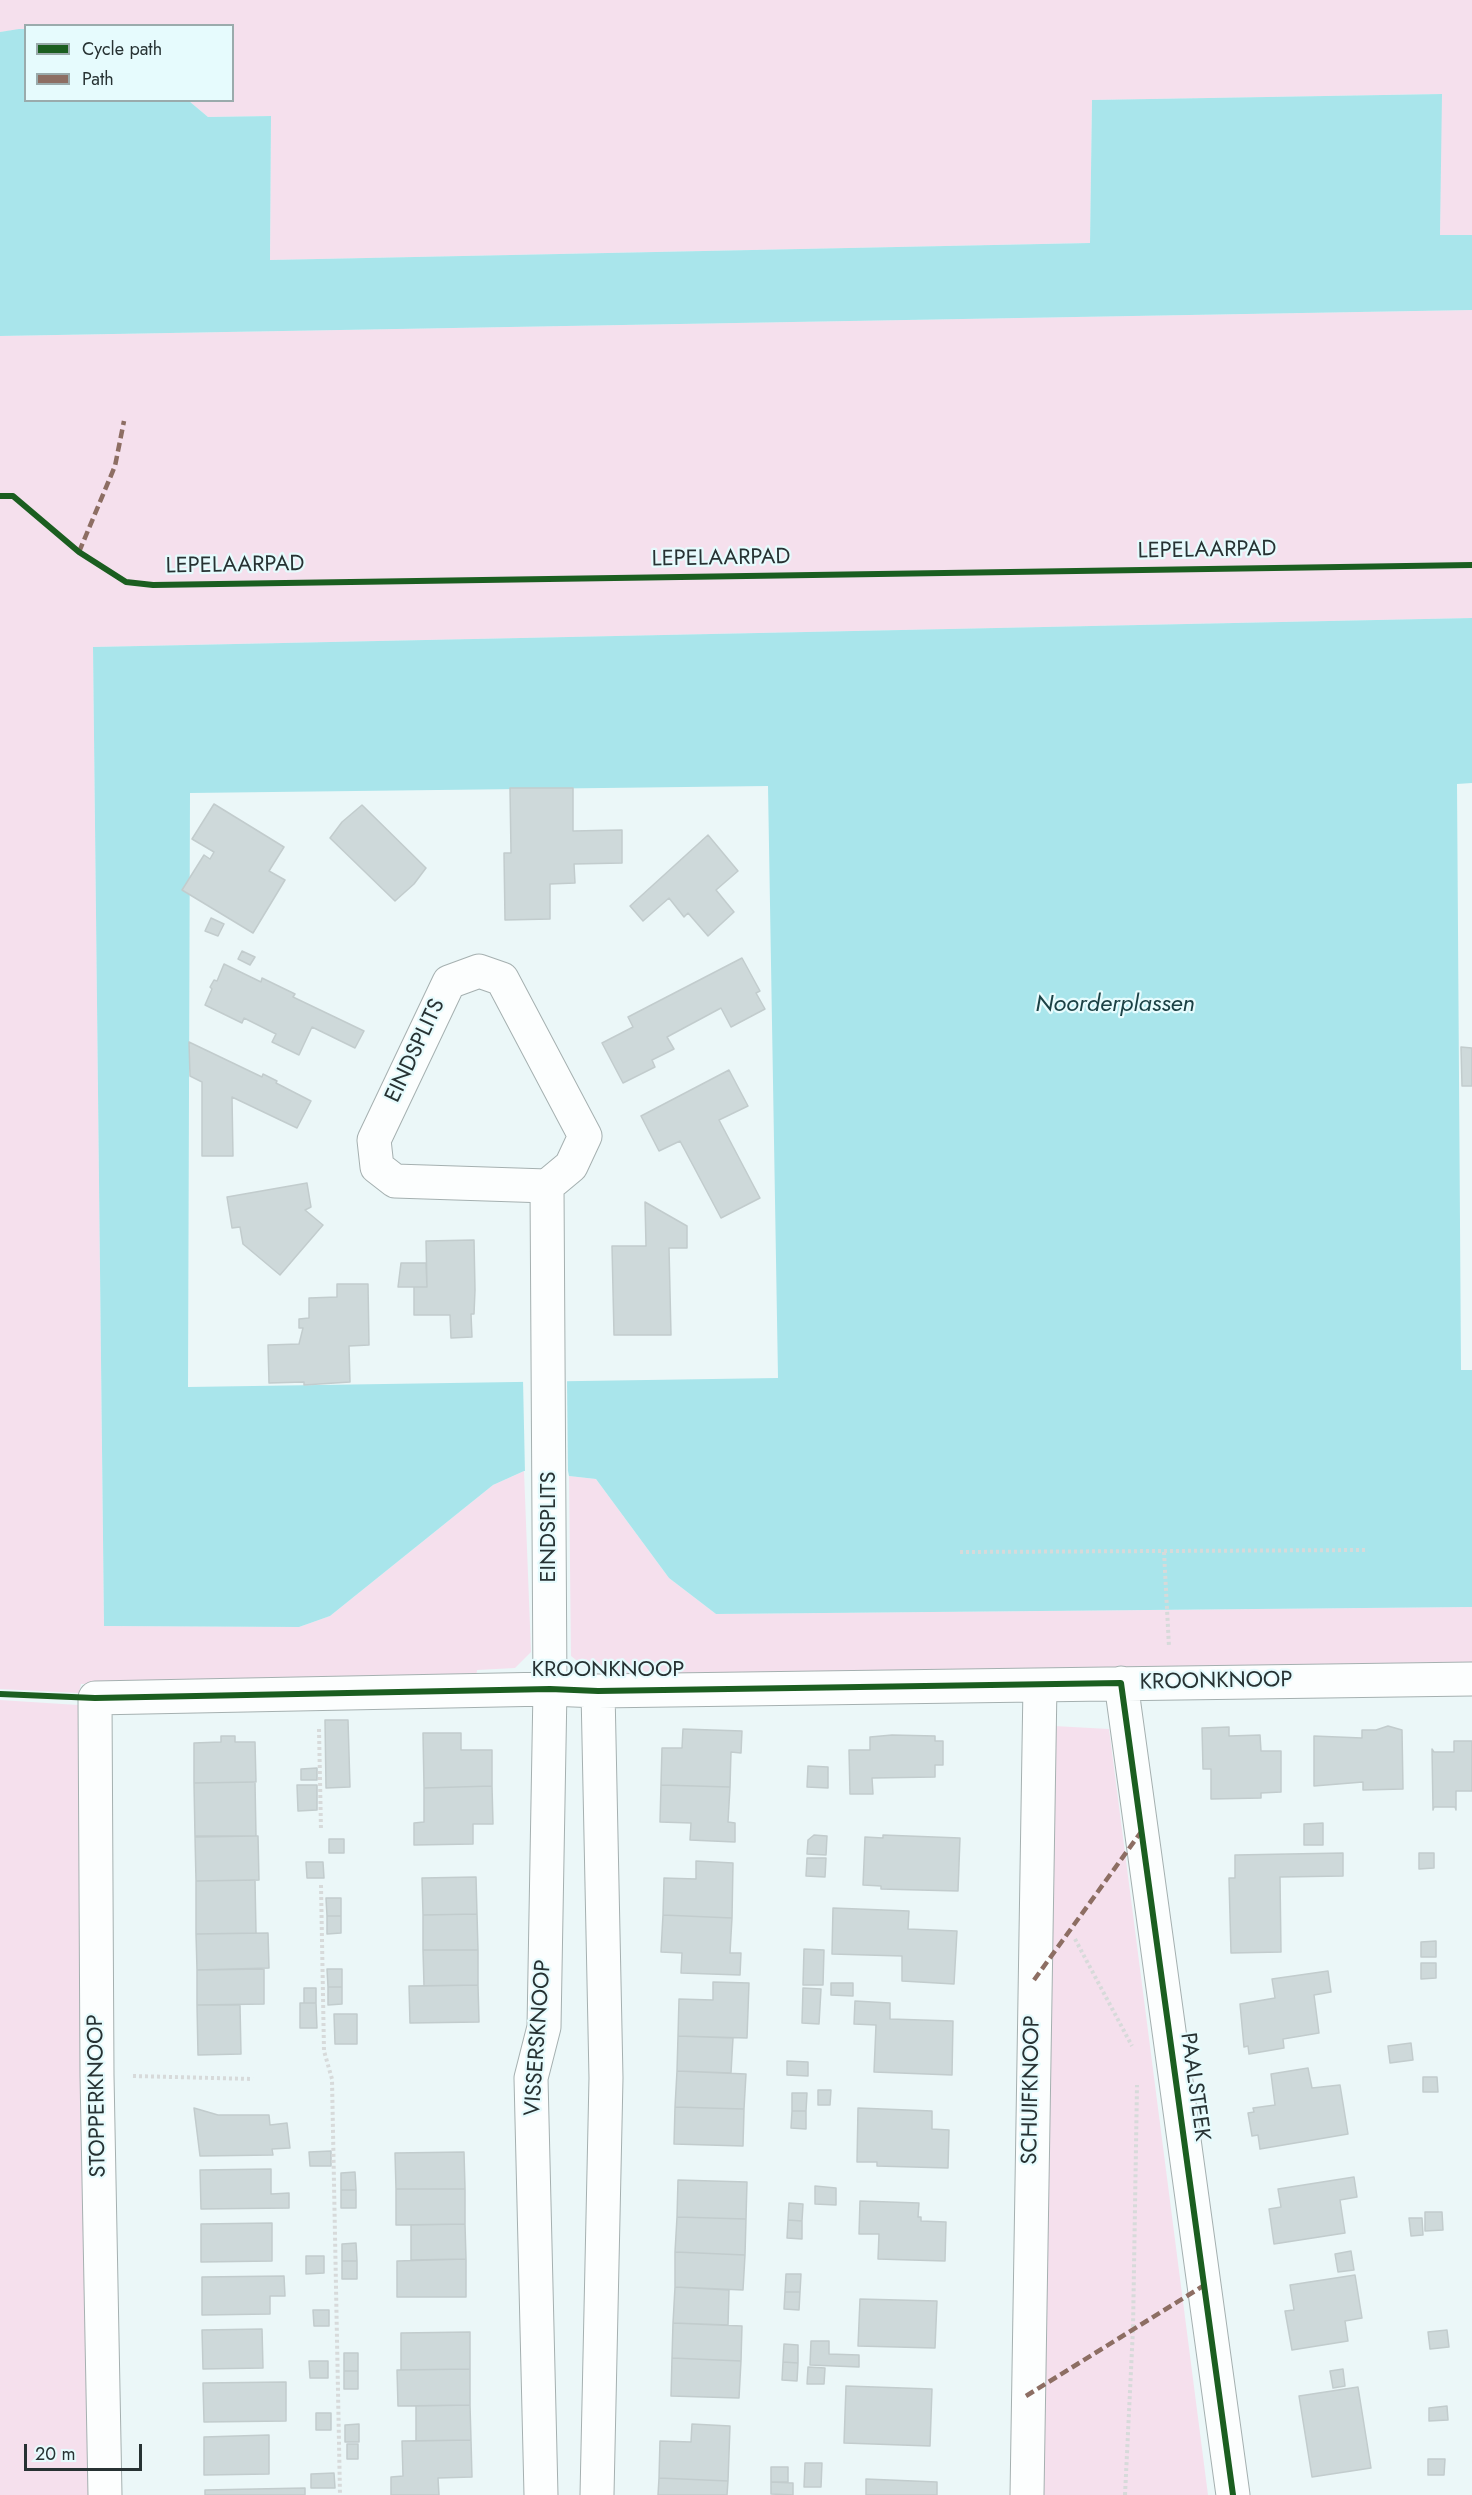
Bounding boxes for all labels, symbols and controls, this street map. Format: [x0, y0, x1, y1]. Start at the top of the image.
legend [24, 24, 234, 102]
text: Cycle path [82, 36, 162, 62]
text: Path [82, 66, 114, 92]
street label: LEPELAARPAD [1137, 537, 1277, 565]
street label: LEPELAARPAD [651, 545, 791, 573]
street label: LEPELAARPAD [165, 552, 305, 580]
water label: Noorderplassen [1035, 991, 1195, 1019]
street label: EINDSPLITS [381, 995, 451, 1107]
street label: EINDSPLITS [537, 1471, 563, 1583]
street label: KROONKNOOP [532, 1658, 684, 1684]
street label: KROONKNOOP [1139, 1667, 1293, 1697]
street label: VISSERSKNOOP [520, 1959, 558, 2117]
street label: STOPPERKNOOP [83, 2014, 113, 2178]
street label: SCHUIFKNOOP [1017, 2015, 1047, 2165]
street label: PAALSTEEK [1173, 2031, 1215, 2143]
scale bar [27, 2432, 146, 2470]
text: 20 m [35, 2441, 75, 2467]

